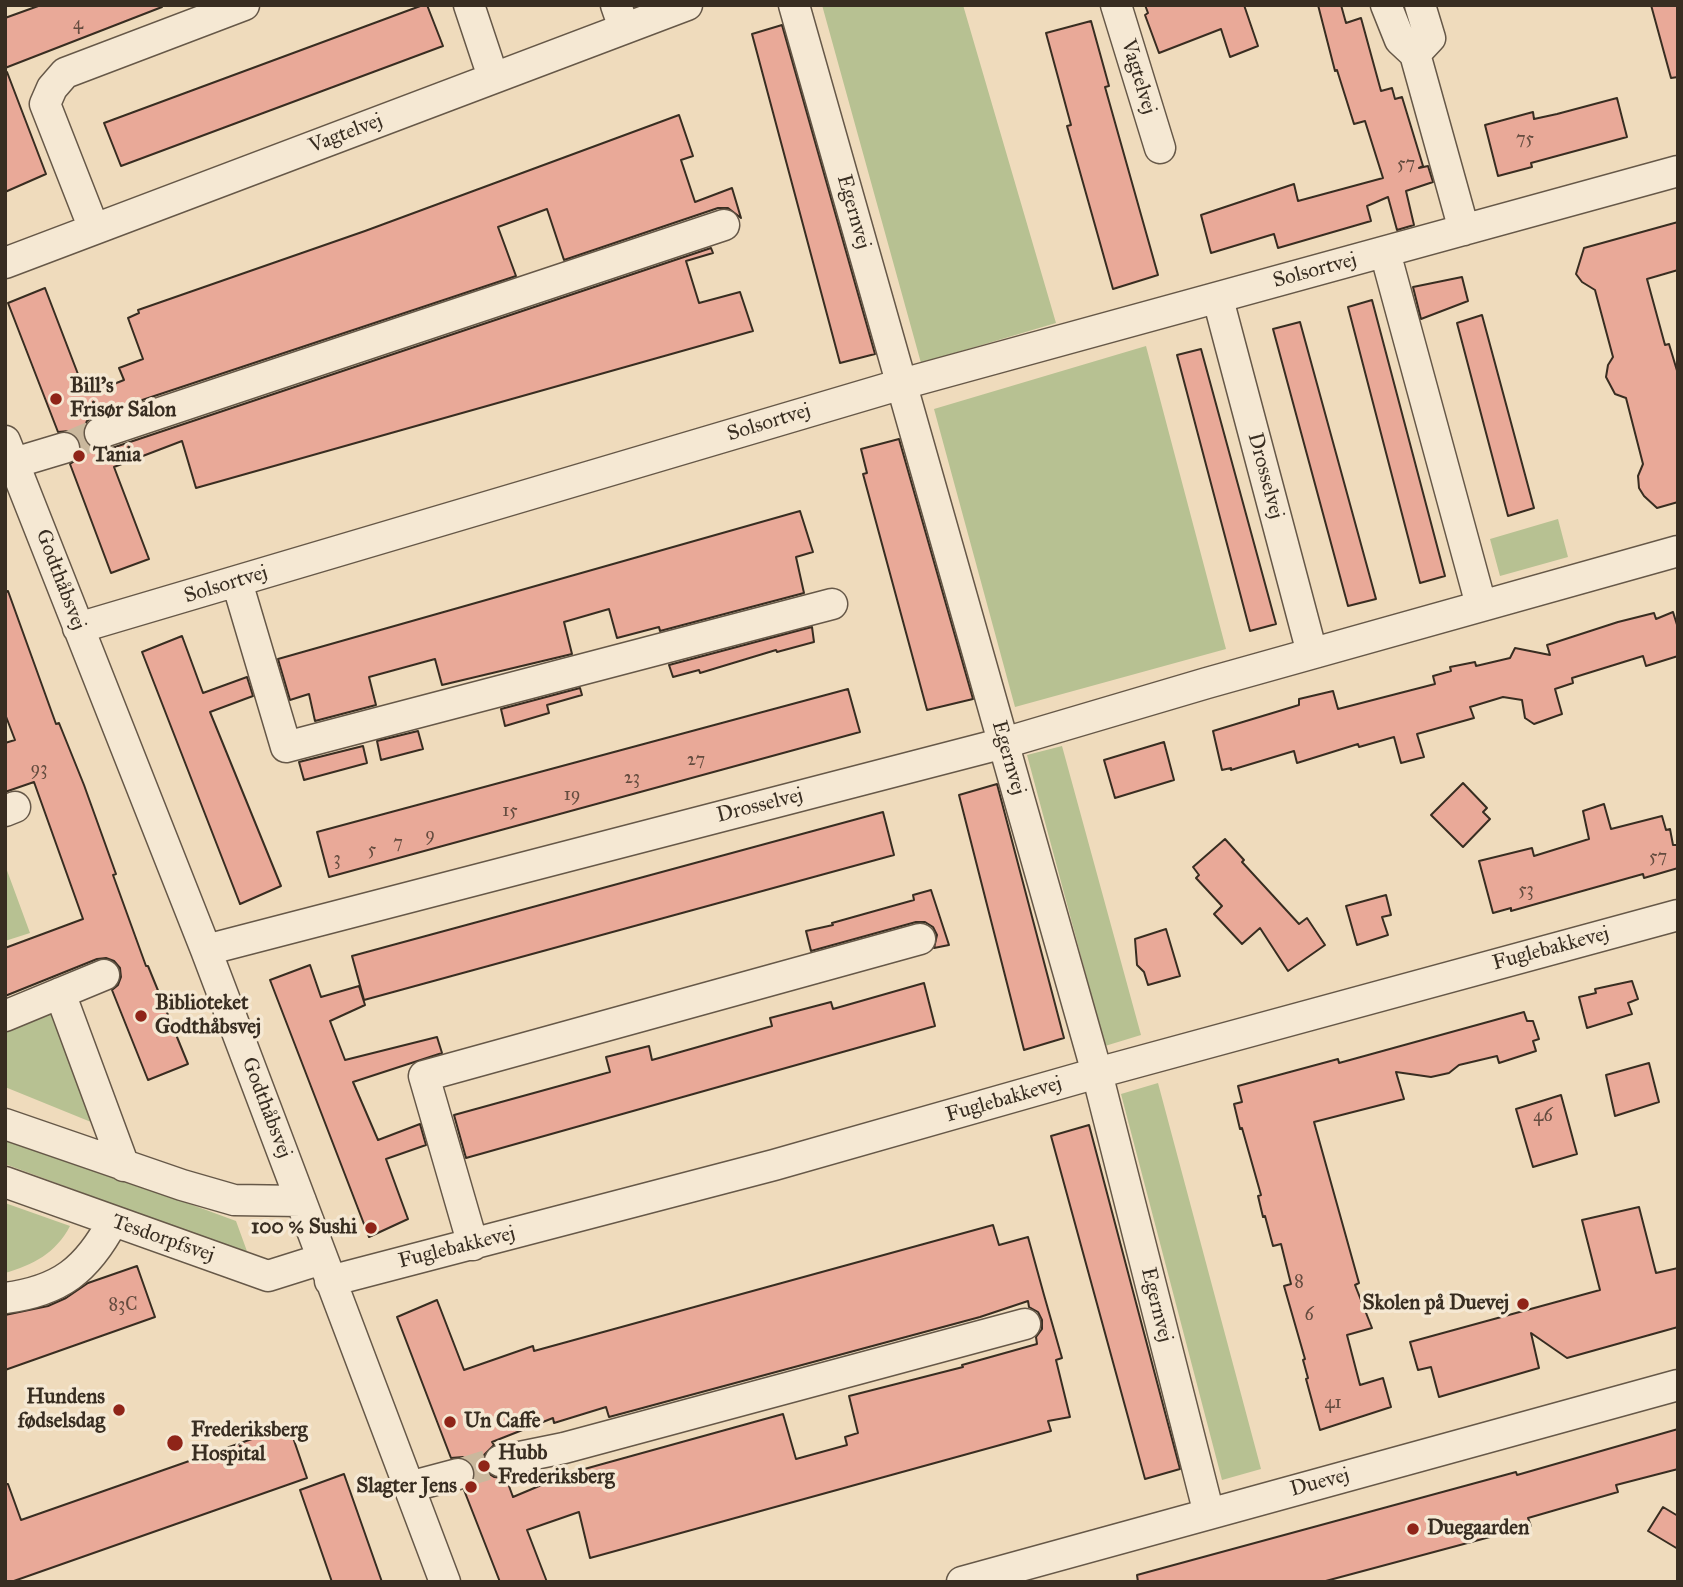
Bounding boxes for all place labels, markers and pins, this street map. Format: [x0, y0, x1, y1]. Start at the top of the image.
place label: Bill's Frisør Salon [70, 374, 176, 424]
marker: Bill's Frisør Salon [48, 391, 64, 407]
place label: Tania [93, 443, 141, 469]
marker: Tania [71, 448, 87, 464]
place label: Biblioteket Godthåbsvej [155, 991, 261, 1041]
marker: Biblioteket Godthåbsvej [133, 1008, 149, 1024]
place label: 100 % Sushi [251, 1215, 357, 1241]
marker: 100 % Sushi [363, 1220, 379, 1236]
place label: Skolen på Duevej [1363, 1291, 1509, 1317]
marker: Skolen på Duevej [1515, 1296, 1531, 1312]
place label: Hundens fødselsdag [18, 1385, 105, 1435]
marker: Hundens fødselsdag [111, 1402, 127, 1418]
place label: Un Caffe [464, 1409, 540, 1435]
marker: Un Caffe [442, 1414, 458, 1430]
place label: Frederiksberg Hospital [191, 1418, 308, 1468]
marker: Frederiksberg Hospital [165, 1433, 185, 1453]
place label: Hubb Frederiksberg [498, 1441, 615, 1491]
marker: Hubb Frederiksberg [476, 1458, 492, 1474]
place label: Slagter Jens [356, 1474, 457, 1500]
marker: Slagter Jens [463, 1479, 479, 1495]
place label: Duegaarden [1427, 1516, 1529, 1542]
marker: Duegaarden [1405, 1521, 1421, 1537]

